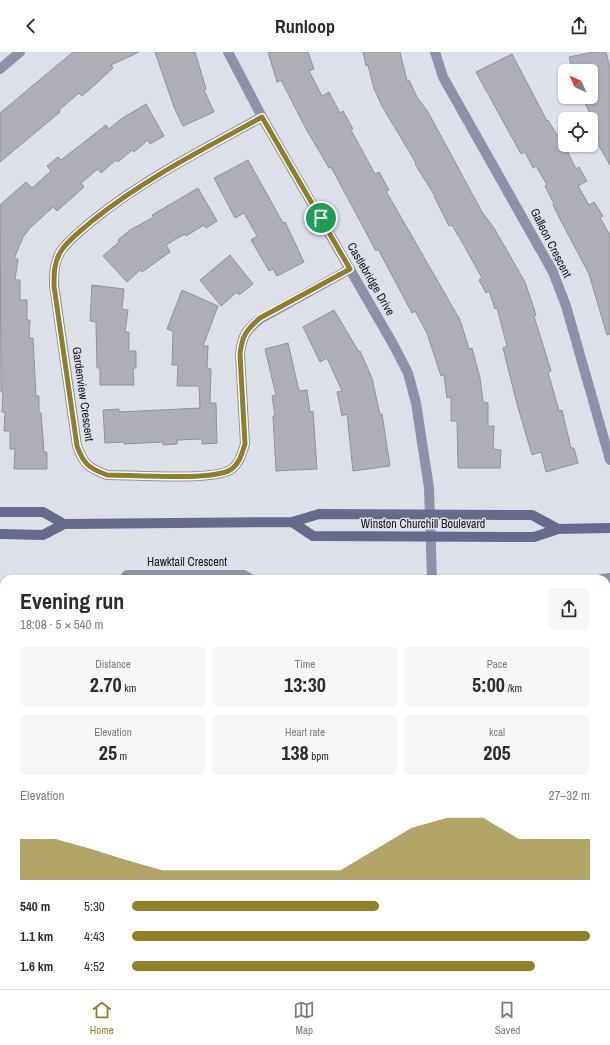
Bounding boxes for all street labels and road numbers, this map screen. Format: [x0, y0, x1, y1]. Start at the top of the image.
street label: Galleon Crescent [527, 205, 576, 281]
street label: Castlebridge Drive [344, 239, 398, 319]
street label: Gardenview Crescent [68, 346, 98, 442]
street label: Winston Churchill Boulevard [361, 516, 485, 532]
street label: Hawktail Crescent [147, 554, 227, 570]

